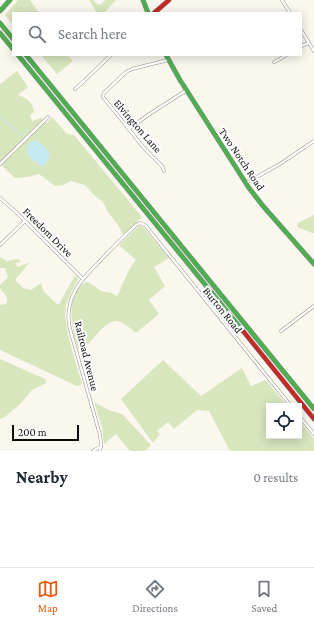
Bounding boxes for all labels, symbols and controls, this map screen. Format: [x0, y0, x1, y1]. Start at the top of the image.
search box [12, 12, 302, 56]
icon: search [26, 23, 48, 45]
text: Search here [58, 26, 127, 42]
street label: Elvington Lane [111, 97, 164, 156]
street label: Two Notch Road [217, 126, 267, 193]
street label: Freedom Drive [21, 205, 75, 259]
street label: Burton Road [201, 285, 245, 335]
street label: Railroad Avenue [73, 320, 101, 392]
map controls [266, 403, 302, 439]
button: locate [266, 403, 302, 439]
scale bar [12, 423, 79, 442]
text: 200 m [18, 426, 47, 438]
text: Nearby [16, 468, 68, 487]
text: 0 results [253, 470, 298, 485]
tab: Map [37, 578, 59, 614]
tab: Directions [132, 578, 178, 614]
tab: Saved [251, 578, 277, 614]

